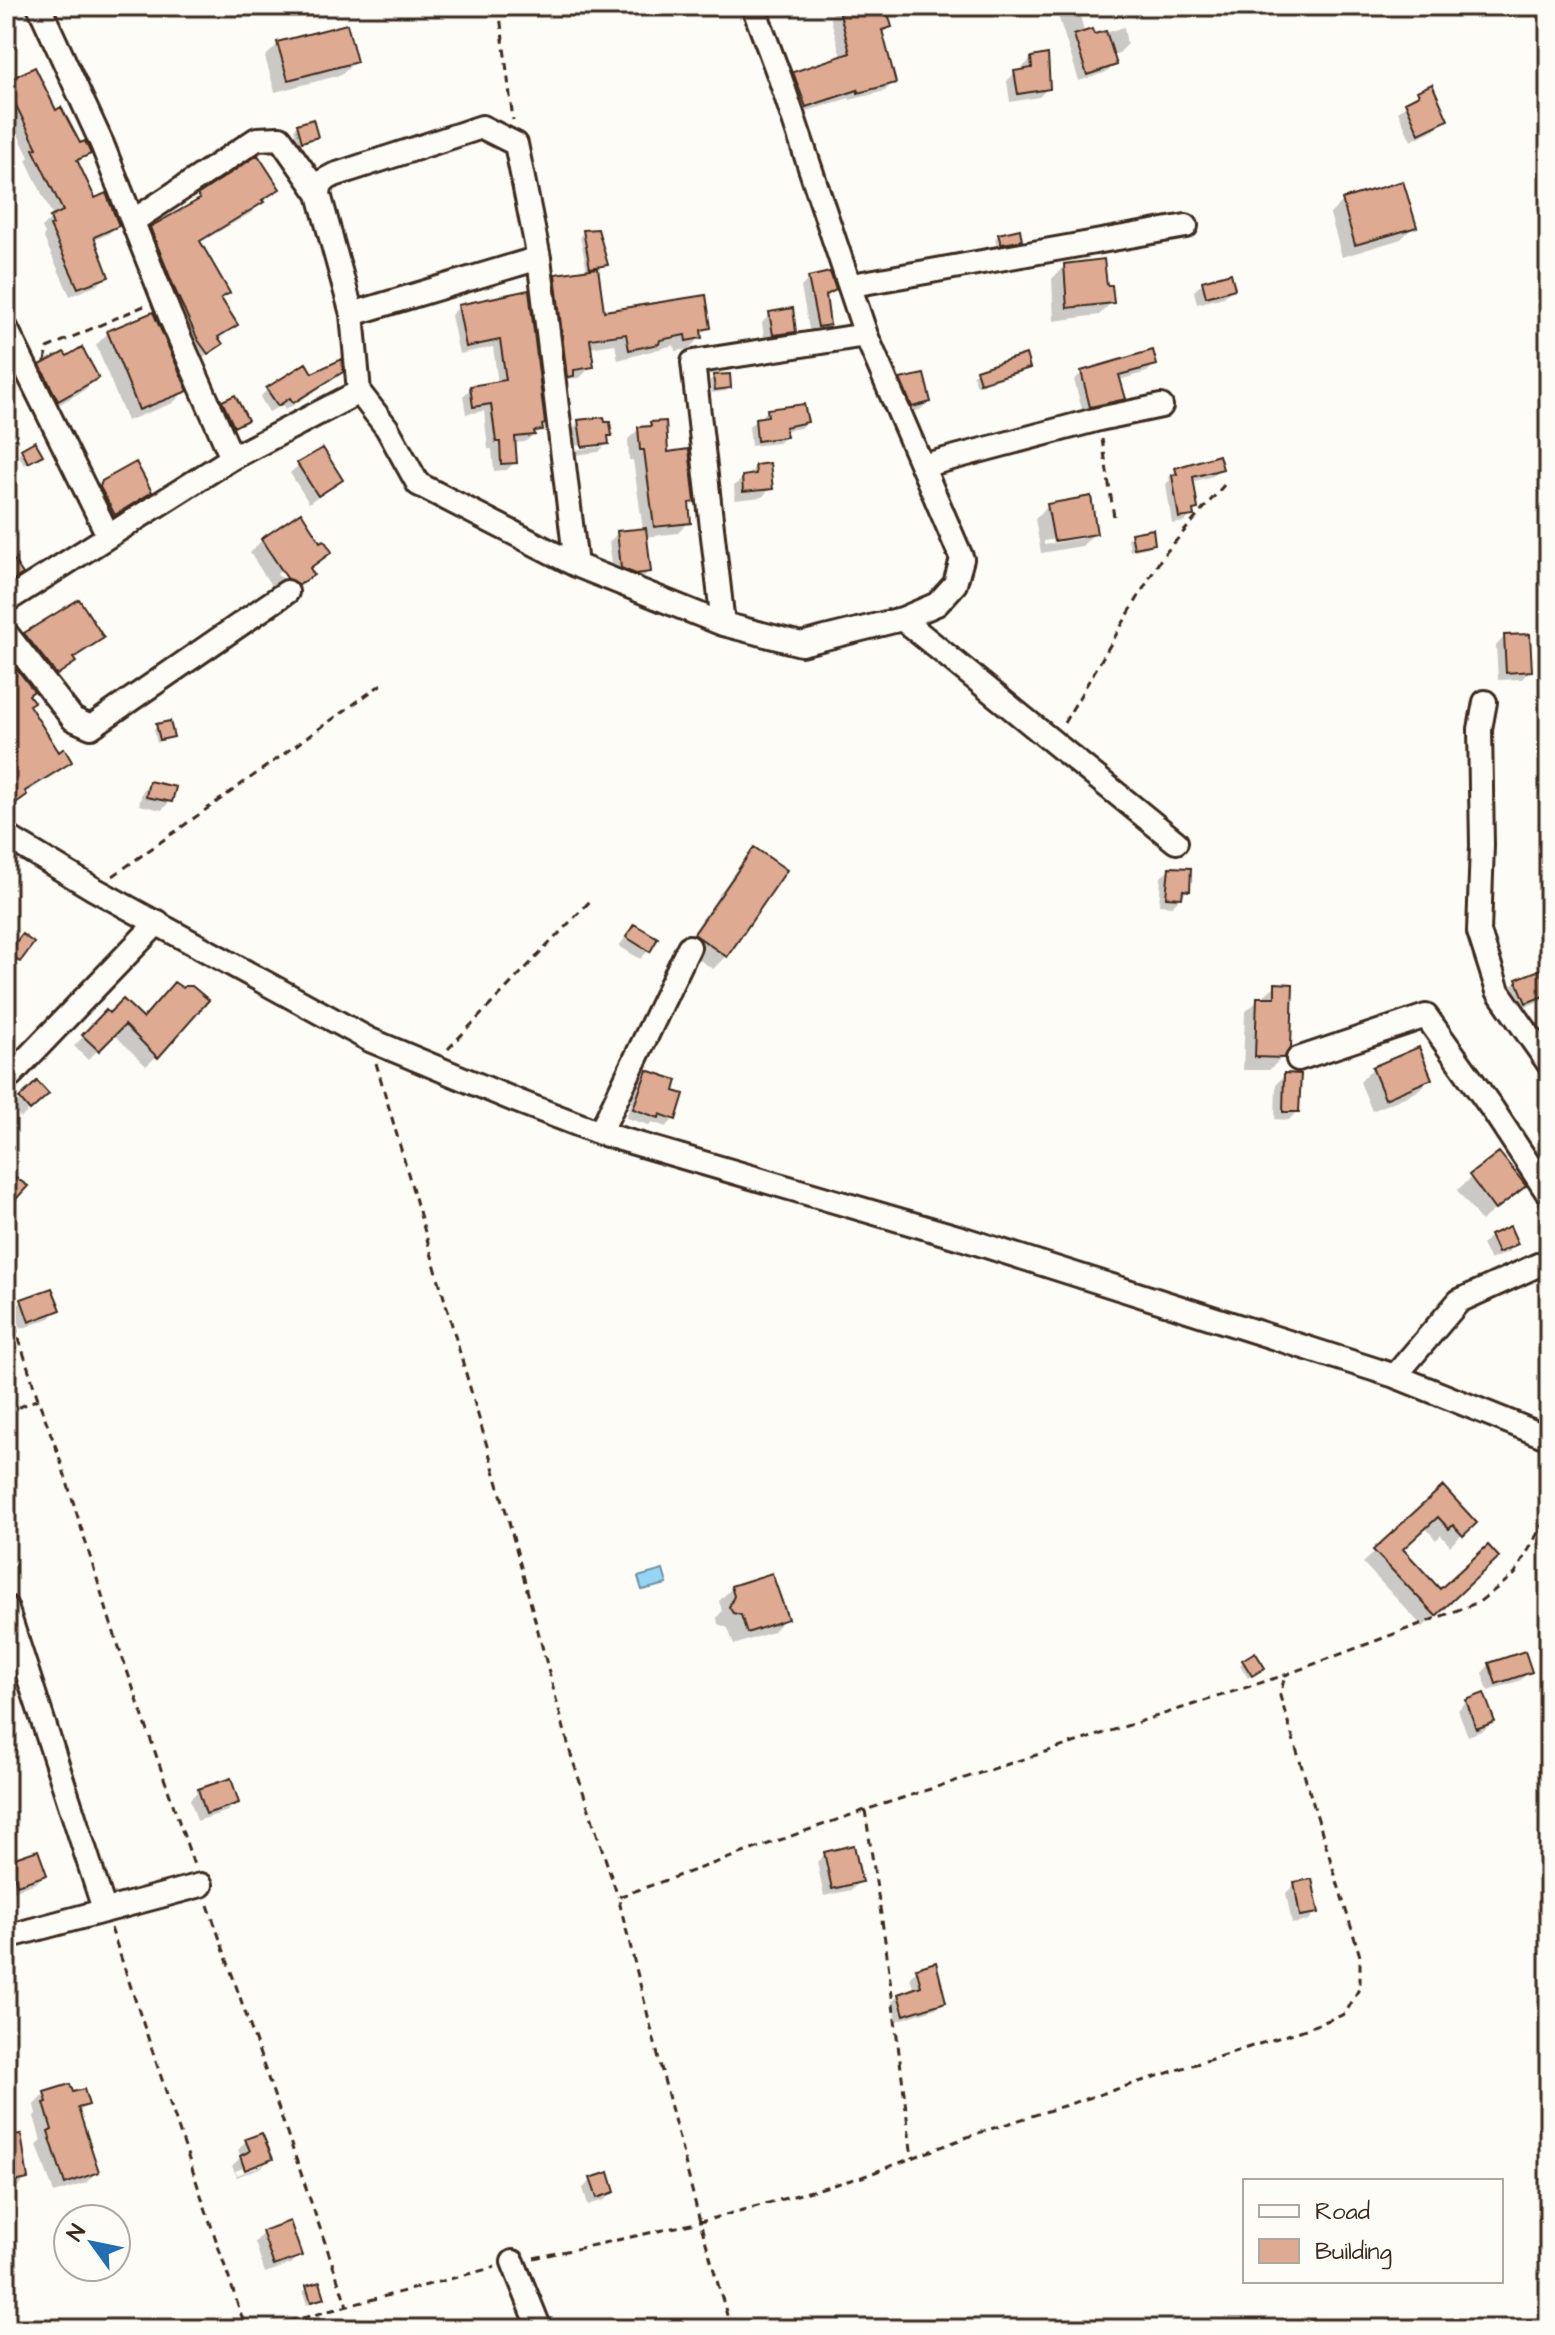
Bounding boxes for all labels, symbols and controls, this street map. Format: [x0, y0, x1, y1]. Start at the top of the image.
legend [1243, 2179, 1503, 2283]
text: Road [1315, 2195, 1370, 2229]
north arrow [52, 2203, 132, 2283]
text: N [60, 2219, 93, 2247]
text: Building [1315, 2235, 1392, 2270]

